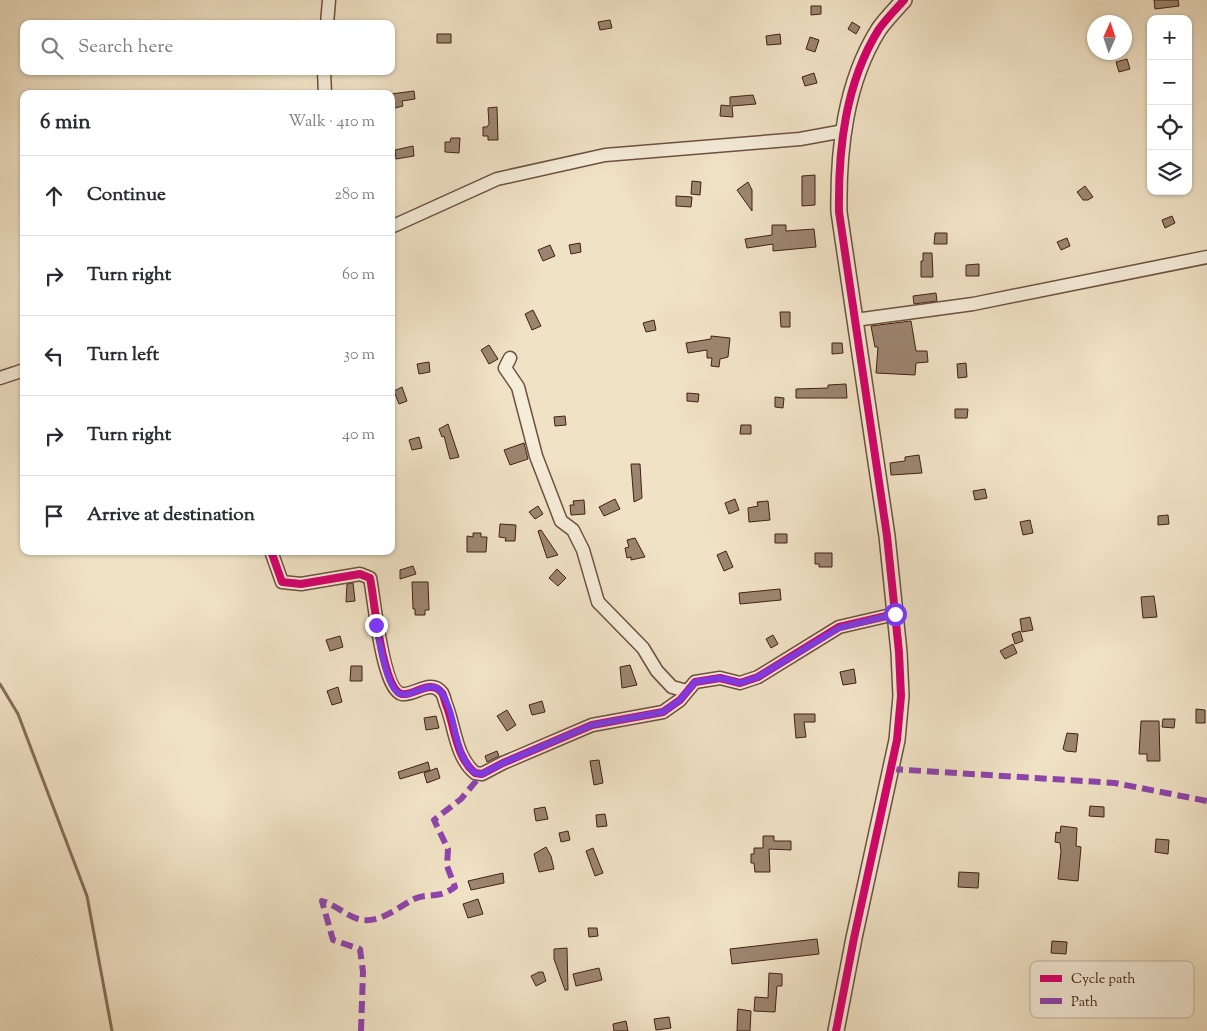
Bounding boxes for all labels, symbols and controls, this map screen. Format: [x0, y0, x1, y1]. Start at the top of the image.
north arrow [1087, 15, 1132, 60]
map controls [1147, 15, 1192, 195]
button: + [1147, 15, 1192, 60]
search box [20, 20, 395, 75]
icon: search [38, 34, 66, 62]
text: Search here [78, 34, 173, 61]
button: − [1147, 60, 1192, 105]
button: locate [1147, 105, 1192, 150]
text: 6 min [40, 108, 91, 138]
text: Walk · 410 m [288, 111, 375, 134]
button: layers [1147, 150, 1192, 195]
icon: ahead [40, 182, 68, 210]
text: Continue [87, 182, 166, 209]
text: 280 m [334, 184, 375, 207]
icon: right [40, 262, 68, 290]
text: Turn right [87, 262, 171, 289]
text: 60 m [342, 264, 375, 287]
icon: left [40, 342, 68, 370]
text: Turn left [87, 342, 159, 369]
text: 30 m [344, 344, 375, 367]
icon: right [40, 422, 68, 450]
text: Turn right [87, 422, 171, 449]
text: 40 m [342, 424, 375, 447]
icon: arrive [40, 502, 68, 530]
text: Arrive at destination [87, 502, 255, 529]
route start [884, 603, 907, 626]
route end [365, 614, 388, 637]
legend [1030, 961, 1194, 1018]
text: Cycle path [1071, 970, 1135, 990]
text: Path [1071, 993, 1098, 1013]

